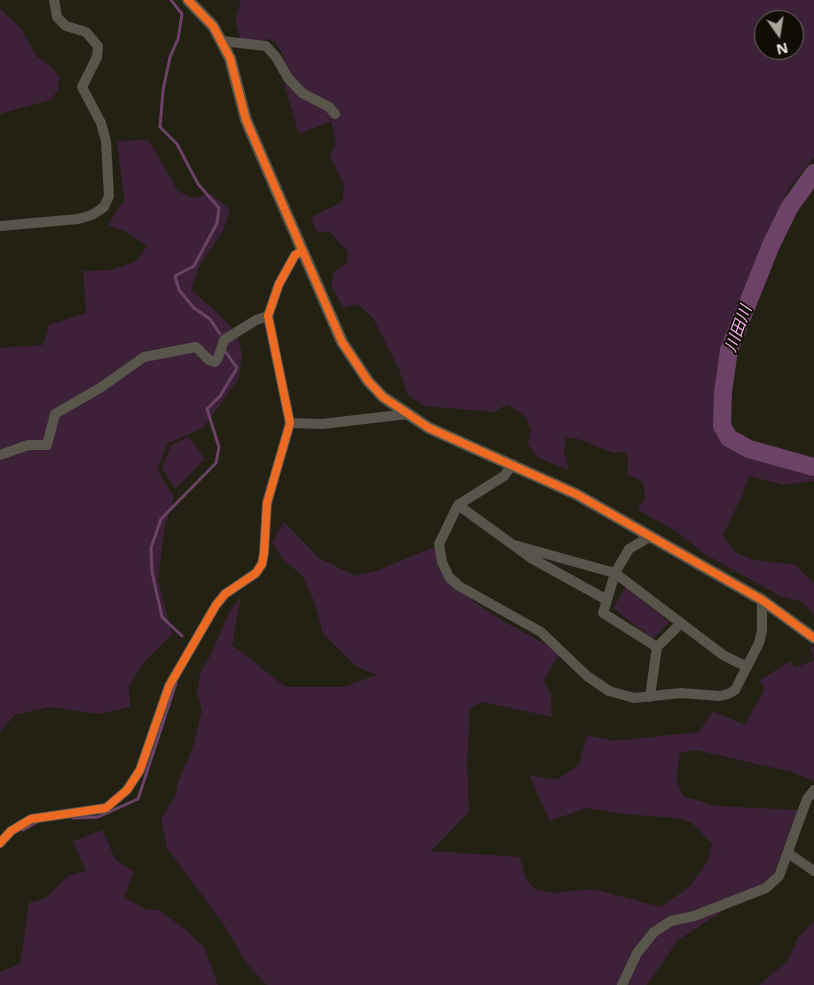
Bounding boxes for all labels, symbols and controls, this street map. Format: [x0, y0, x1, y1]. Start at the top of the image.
north arrow [754, 10, 804, 60]
text: N [775, 39, 790, 60]
water label: 川田川 [722, 303, 756, 355]

